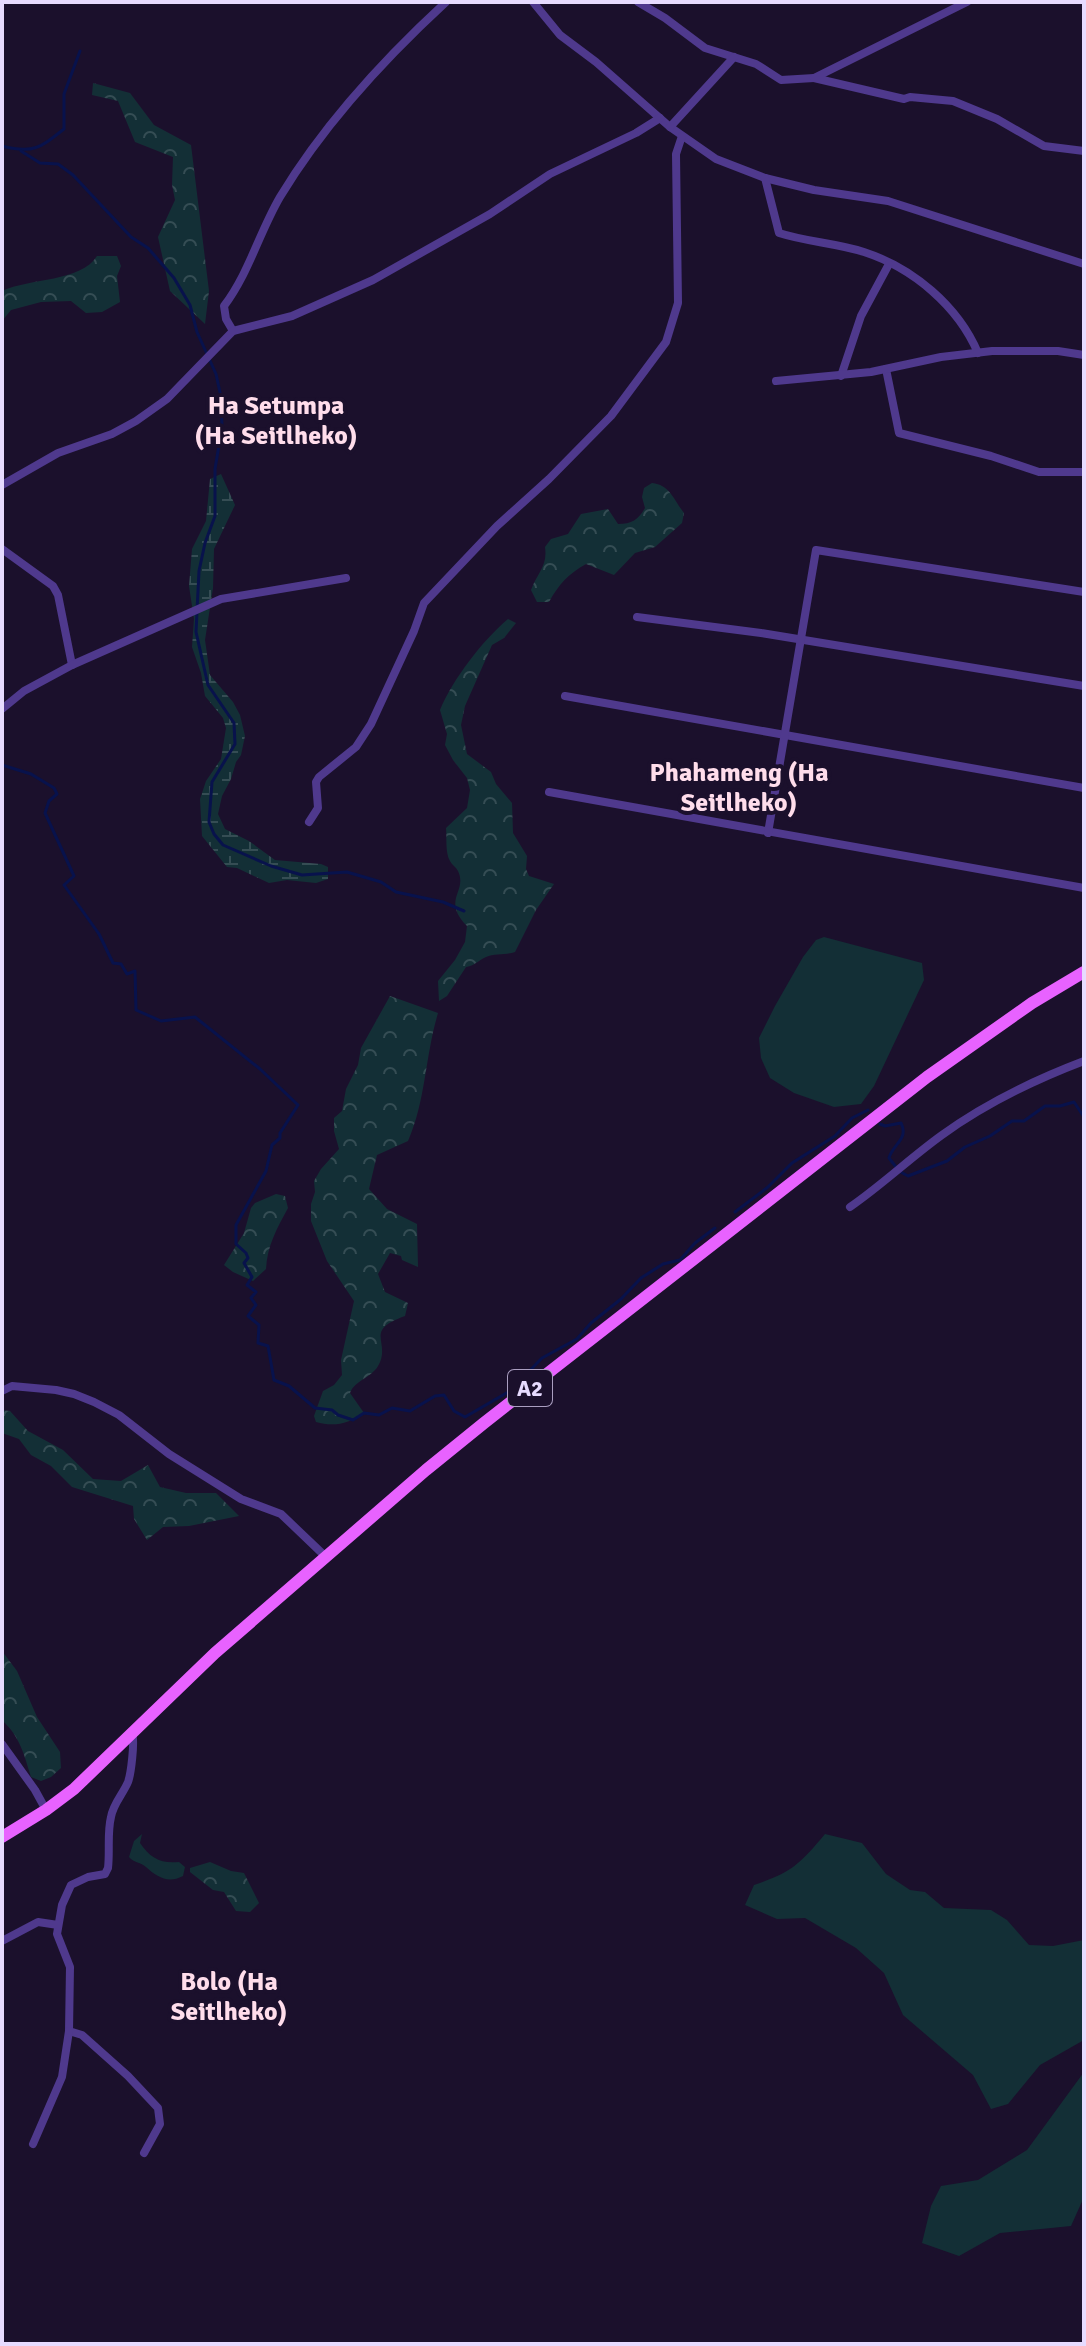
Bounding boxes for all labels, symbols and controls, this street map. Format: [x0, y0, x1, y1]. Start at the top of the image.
district label: Ha Setumpa (Ha Seitlheko) [194, 390, 358, 452]
district label: Phahameng (Ha Seitlheko) [650, 757, 828, 819]
road number: A2 [508, 1370, 552, 1406]
district label: Bolo (Ha Seitlheko) [171, 1966, 287, 2028]

